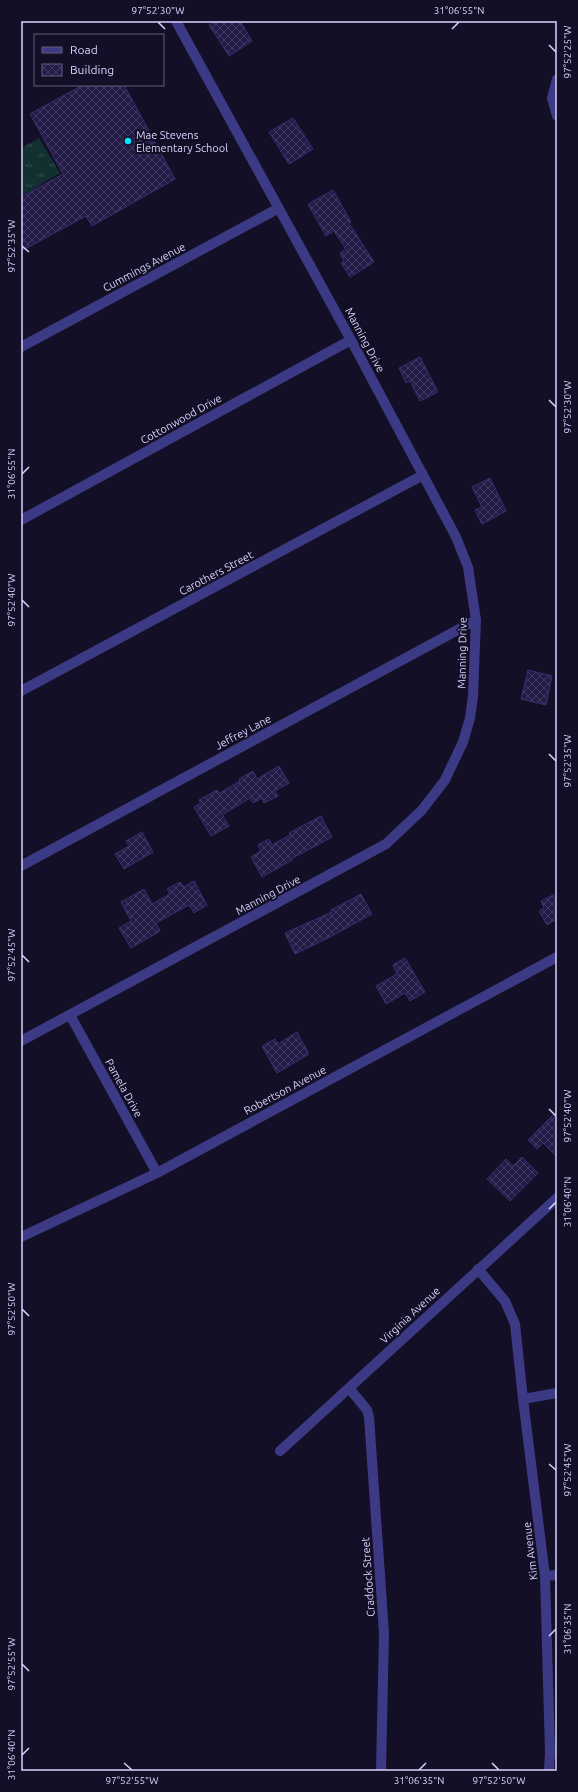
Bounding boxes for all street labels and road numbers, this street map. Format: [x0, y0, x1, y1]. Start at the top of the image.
street label: Cummings Avenue [101, 240, 187, 294]
street label: Manning Drive [343, 306, 387, 374]
street label: Cottonwood Drive [138, 392, 224, 446]
street label: Carothers Street [177, 548, 256, 598]
street label: Manning Drive [455, 617, 469, 689]
street label: Jeffrey Lane [213, 712, 273, 752]
street label: Manning Drive [234, 873, 302, 917]
street label: Pamela Drive [103, 1057, 145, 1119]
street label: Robertson Avenue [242, 1063, 328, 1117]
street label: Virginia Avenue [378, 1284, 442, 1346]
street label: Kim Avenue [520, 1521, 540, 1581]
street label: Craddock Street [359, 1536, 377, 1617]

